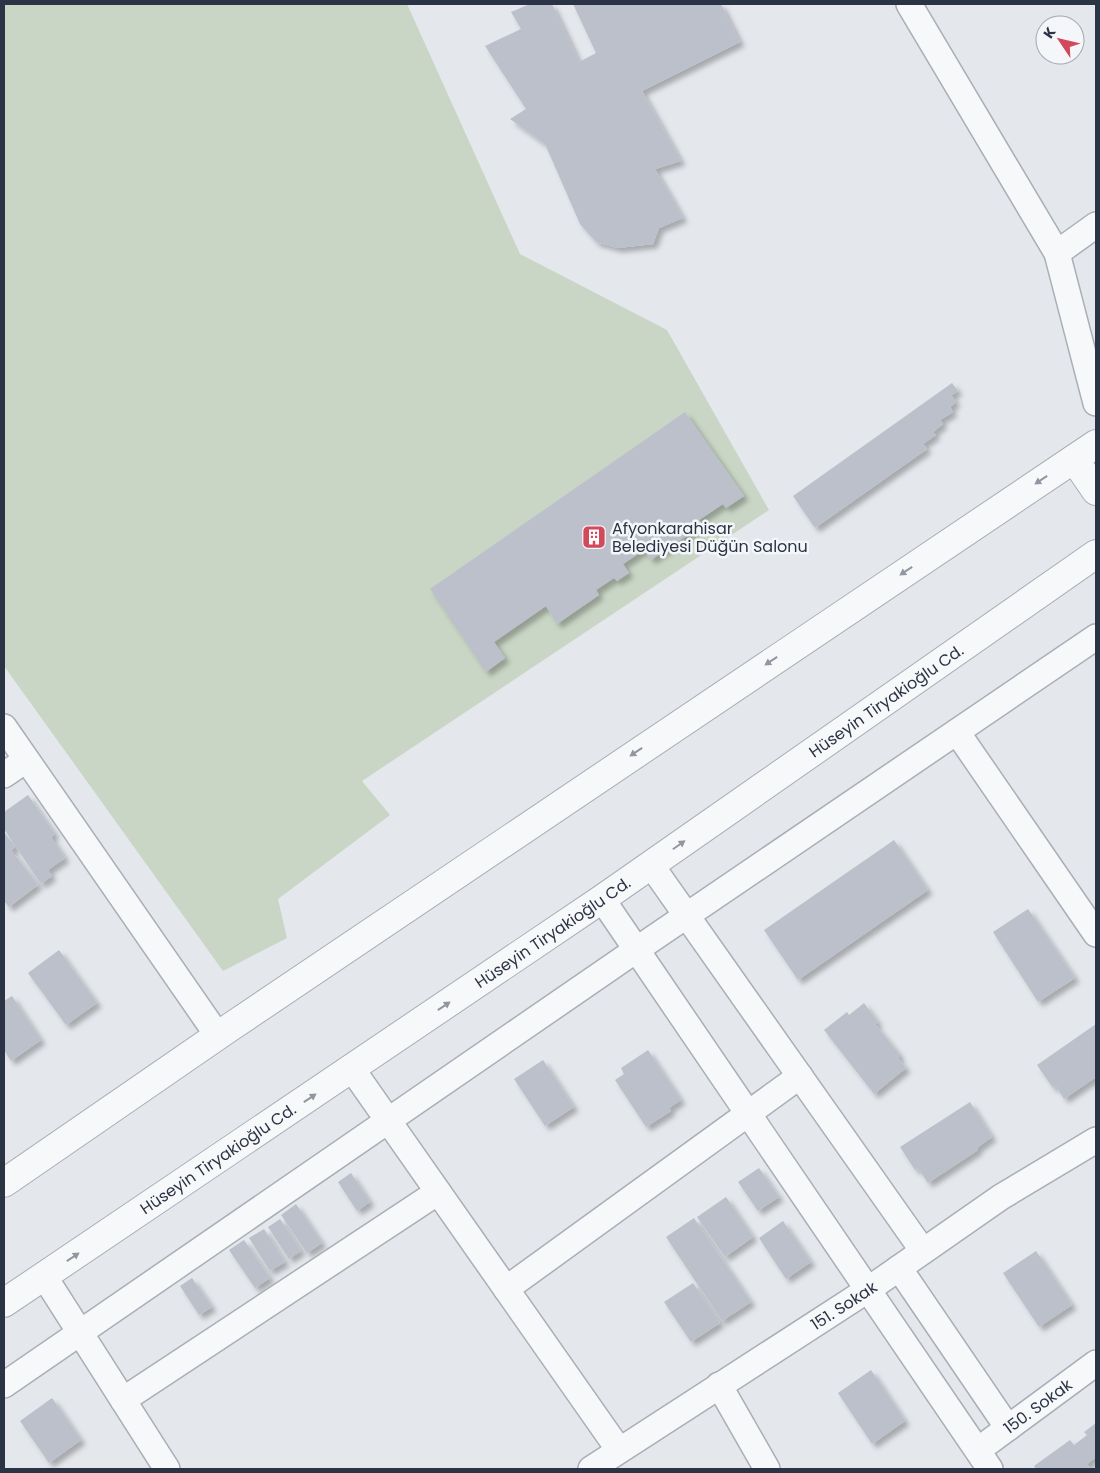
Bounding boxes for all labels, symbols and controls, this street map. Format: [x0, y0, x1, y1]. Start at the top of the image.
north arrow [1035, 15, 1085, 65]
text: K [1038, 23, 1060, 42]
one-way arrow [1034, 476, 1048, 485]
place label: Afyonkarahisar Belediyesi Düğün Salonu [612, 517, 808, 558]
building icon: Afyonkarahisar Belediyesi Düğün Salonu [581, 524, 607, 550]
one-way arrow [899, 566, 913, 575]
street label: Hüseyin Tiryakioğlu Cd. [804, 639, 968, 763]
one-way arrow [764, 657, 778, 666]
one-way arrow [630, 748, 643, 757]
one-way arrow [672, 840, 686, 850]
street label: Hüseyin Tiryakioğlu Cd. [470, 871, 635, 993]
one-way arrow [437, 1002, 451, 1011]
one-way arrow [303, 1093, 316, 1102]
street label: Hüseyin Tiryakioğlu Cd. [135, 1098, 300, 1220]
one-way arrow [66, 1252, 80, 1262]
street label: 151. Sokak [806, 1275, 882, 1335]
street label: 150. Sokak [999, 1373, 1077, 1439]

